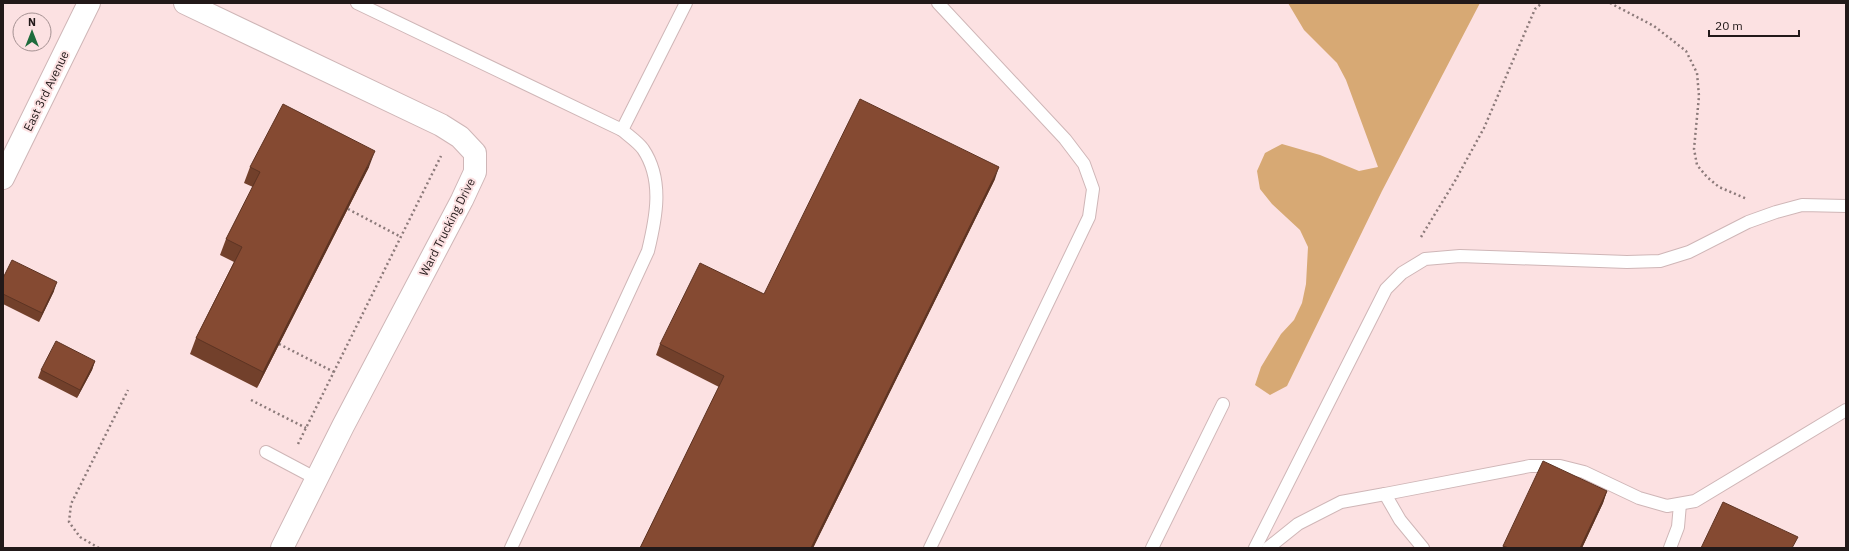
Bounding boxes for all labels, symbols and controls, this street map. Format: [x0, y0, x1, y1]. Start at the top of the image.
north arrow [12, 12, 52, 52]
scale bar [1709, 12, 1799, 38]
text: N [28, 15, 36, 29]
text: 20 m [1715, 18, 1743, 33]
street label: East 3rd Avenue [20, 48, 72, 134]
street label: Ward Trucking Drive [416, 175, 478, 278]

